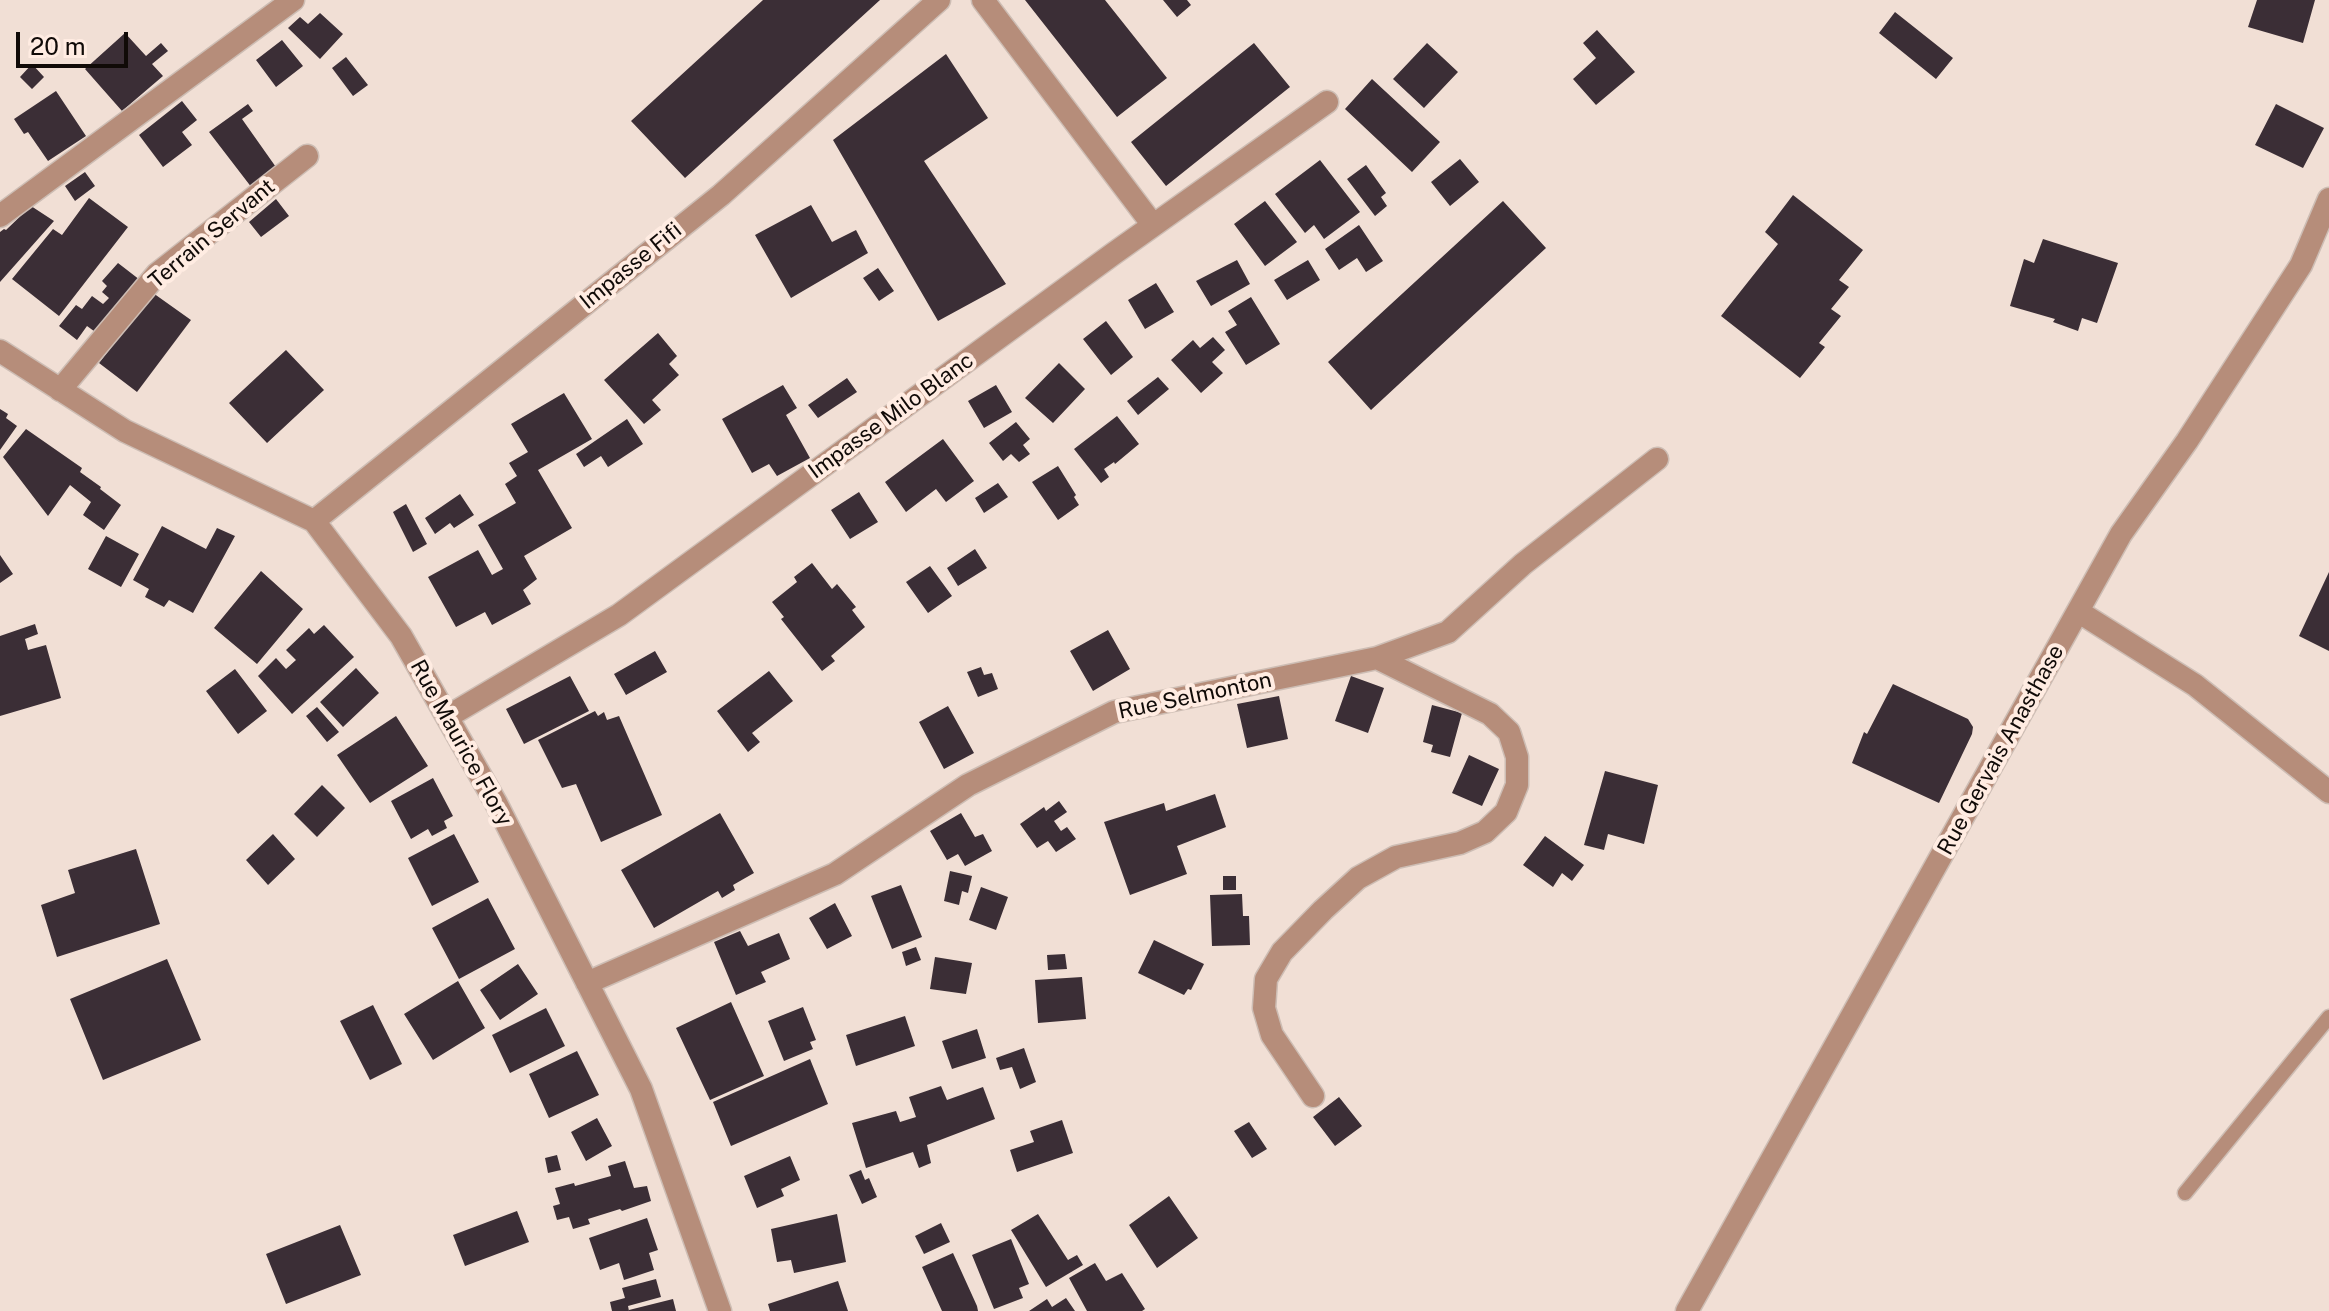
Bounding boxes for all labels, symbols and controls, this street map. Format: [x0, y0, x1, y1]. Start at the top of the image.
scale bar [20, 16, 132, 66]
text: 20 m [30, 32, 86, 60]
street label: Terrain Servant [144, 174, 280, 294]
street label: Impasse Fifi [575, 217, 687, 315]
street label: Impasse Milo Blanc [803, 347, 979, 485]
street label: Rue Gervais Anasthase [1932, 641, 2070, 859]
street label: Rue Maurice Flory [404, 655, 518, 831]
street label: Rue Selmonton [1116, 667, 1274, 725]

